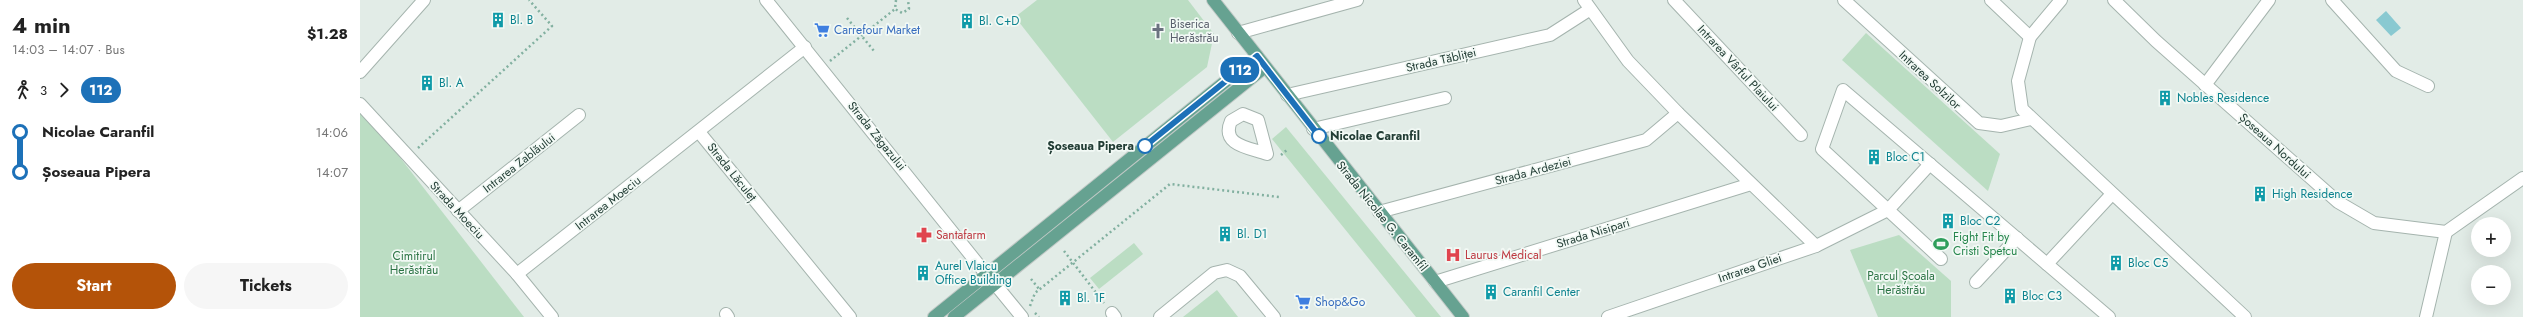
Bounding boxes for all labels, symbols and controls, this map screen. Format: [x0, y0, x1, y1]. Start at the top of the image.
text: 4 min [12, 9, 71, 41]
building icon: Bl. B [489, 11, 507, 29]
place label: Bl. B [510, 11, 534, 29]
building icon: Bl. C+D [958, 12, 976, 30]
place label: Bl. C+D [979, 12, 1019, 30]
place label: Biserica Herăstrău [1170, 15, 1219, 47]
supermarket icon: Carrefour Market [813, 21, 831, 39]
place label: Carrefour Market [834, 21, 920, 39]
street label: Intrarea Vârful Plaiului [1693, 21, 1783, 115]
church icon: Biserica Herăstrău [1149, 22, 1167, 40]
text: $1.28 [307, 23, 348, 45]
text: 14:03 – 14:07 · Bus [12, 40, 125, 59]
street label: Strada Tăbliței [1404, 43, 1478, 77]
street label: Intrarea Solzilor [1895, 46, 1966, 114]
line badge: 112 [1217, 57, 1263, 83]
text: 112 [1228, 60, 1252, 80]
building icon: Bl. A [418, 74, 436, 92]
place label: Bl. A [439, 74, 464, 92]
icon: walk [12, 79, 34, 101]
icon: forward [53, 79, 75, 101]
text: 112 [89, 80, 113, 100]
text: 3 [40, 81, 47, 100]
building icon: Nobles Residence [2156, 89, 2174, 107]
place label: Nobles Residence [2177, 89, 2269, 107]
street label: Strada Zăgazului [843, 98, 911, 174]
street label: Șoseaua Nordului [2235, 109, 2315, 183]
text: Nicolae Caranfil [42, 121, 154, 143]
text: 14:06 [315, 123, 348, 142]
place label: Nicolae Caranfil [1330, 127, 1420, 145]
marker: Nicolae Caranfil [1311, 128, 1327, 144]
street label: Intrarea Zablăului [479, 129, 559, 197]
place label: Șoseaua Pipera [1047, 137, 1134, 155]
marker: Șoseaua Pipera [1137, 138, 1153, 154]
street label: Strada Lăculeț [703, 139, 761, 205]
building icon: Bloc C1 [1865, 148, 1883, 166]
place label: Bloc C1 [1886, 148, 1925, 166]
street label: Strada Ardeziei [1493, 152, 1573, 190]
street label: Strada Nicolae G. Caramfil [1332, 157, 1432, 275]
text: Șoseaua Pipera [42, 161, 151, 183]
text: 14:07 [316, 163, 348, 182]
street label: Intrarea Moeciu [571, 172, 645, 234]
street label: Strada Moeciu [425, 177, 489, 243]
building icon: High Residence [2251, 185, 2269, 203]
place label: High Residence [2272, 185, 2353, 203]
building icon: Bloc C2 [1939, 212, 1957, 230]
place label: Bloc C2 [1960, 212, 2001, 230]
street label: Strada Nisipari [1554, 213, 1632, 253]
map controls [2471, 217, 2511, 305]
button: + [2471, 217, 2511, 257]
building icon: Bl. D1 [1216, 225, 1234, 243]
place label: Bl. D1 [1237, 225, 1267, 243]
pharmacy icon: Santafarm [915, 226, 933, 244]
place label: Santafarm [936, 226, 986, 244]
place label: Fight Fit by Cristi Spetcu [1953, 228, 2017, 260]
sports icon: Fight Fit by Cristi Spetcu [1932, 235, 1950, 253]
hospital icon: Laurus Medical [1444, 246, 1462, 264]
place label: Laurus Medical [1465, 246, 1541, 264]
park label: Cimitirul Herăstrău [390, 247, 438, 279]
street label: Intrarea Gliei [1716, 249, 1784, 287]
building icon: Bloc C5 [2107, 254, 2125, 272]
place label: Bloc C5 [2128, 254, 2169, 272]
place label: Aurel Vlaicu Office Building [935, 257, 1012, 289]
button: Start [12, 263, 176, 309]
button: Tickets [184, 263, 348, 309]
building icon: Aurel Vlaicu Office Building [914, 264, 932, 282]
button: − [2471, 265, 2511, 305]
park label: Parcul Școala Herăstrău [1867, 267, 1935, 299]
building icon: Caranfil Center [1482, 283, 1500, 301]
place label: Caranfil Center [1503, 283, 1581, 301]
building icon: Bloc C3 [2001, 287, 2019, 305]
place label: Bloc C3 [2022, 287, 2063, 305]
building icon: Bl. 1F [1056, 289, 1074, 307]
place label: Bl. 1F [1077, 289, 1105, 307]
supermarket icon: Shop&Go [1294, 293, 1312, 311]
place label: Shop&Go [1315, 293, 1366, 311]

